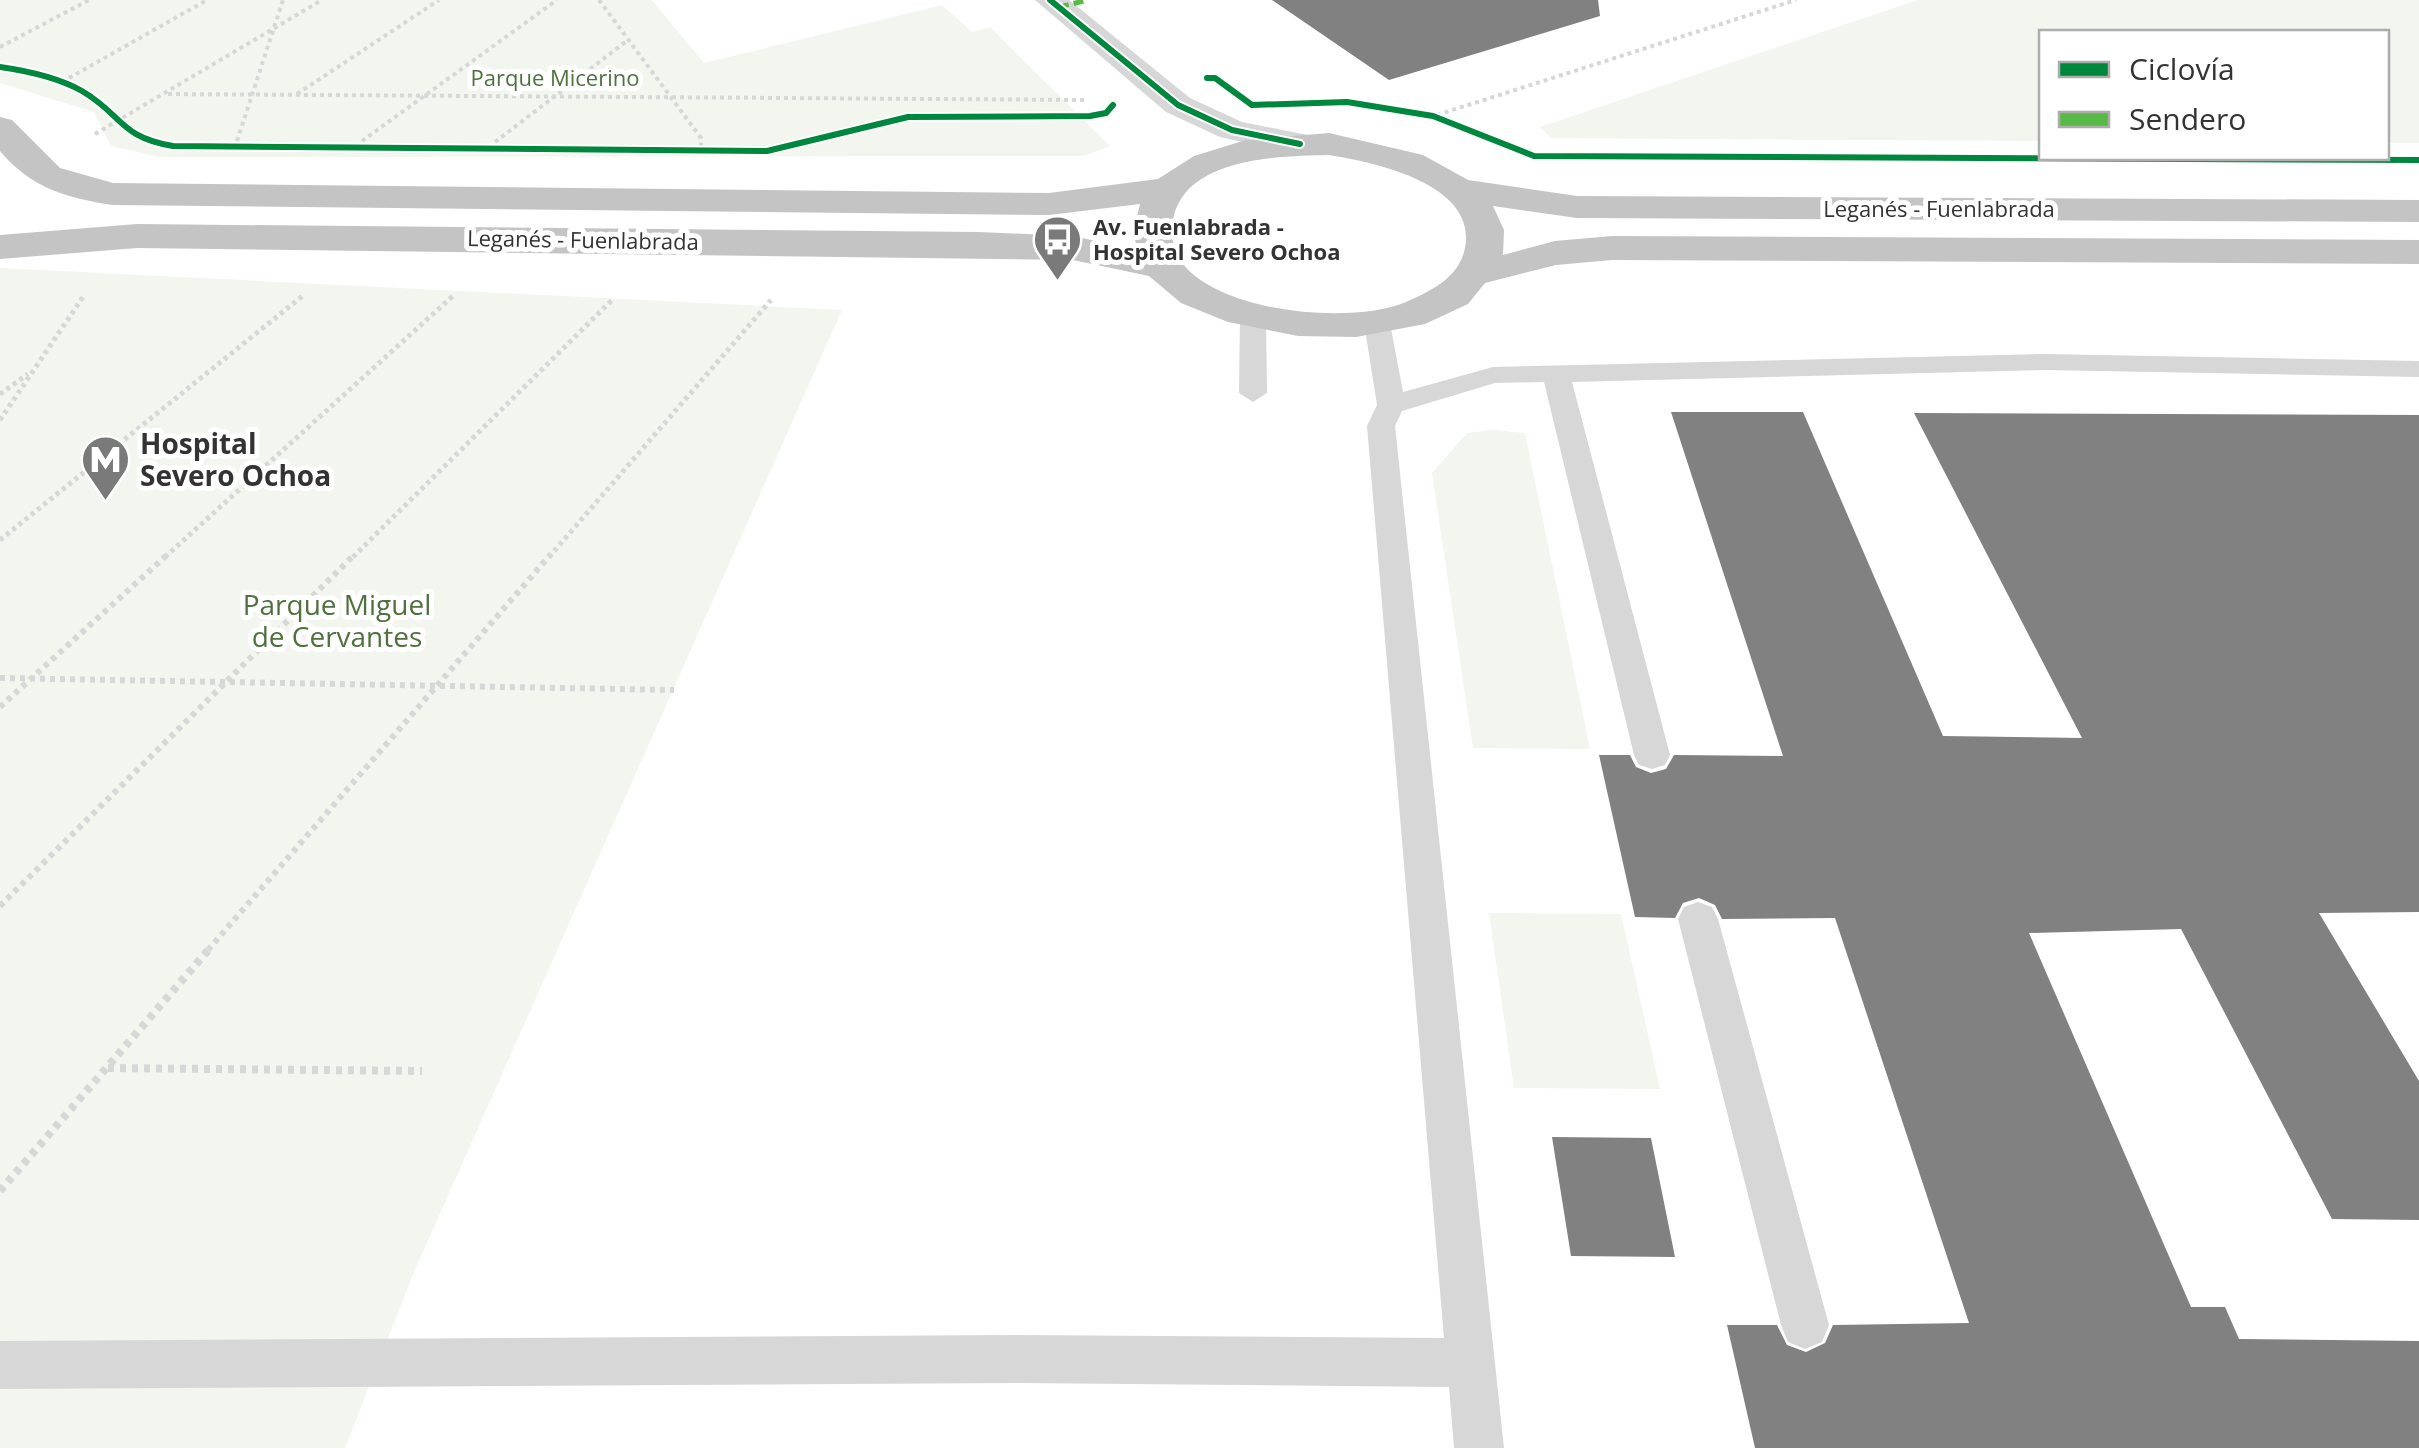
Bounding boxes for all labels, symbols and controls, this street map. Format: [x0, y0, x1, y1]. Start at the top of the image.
legend [2039, 30, 2389, 160]
text: Ciclovía [2129, 48, 2235, 89]
park label: Parque Micerino [471, 62, 639, 92]
text: Sendero [2129, 98, 2246, 139]
street label: Leganés - Fuenlabrada [1823, 193, 2055, 223]
place label: Av. Fuenlabrada - Hospital Severo Ochoa [1093, 211, 1340, 266]
bus stop icon: Av. Fuenlabrada - Hospital Severo Ochoa [1032, 214, 1084, 282]
street label: Leganés - Fuenlabrada [467, 222, 699, 256]
place label: Hospital Severo Ochoa [140, 424, 331, 494]
metro station icon: Hospital Severo Ochoa [79, 434, 131, 502]
park label: Parque Miguel de Cervantes [243, 585, 431, 655]

